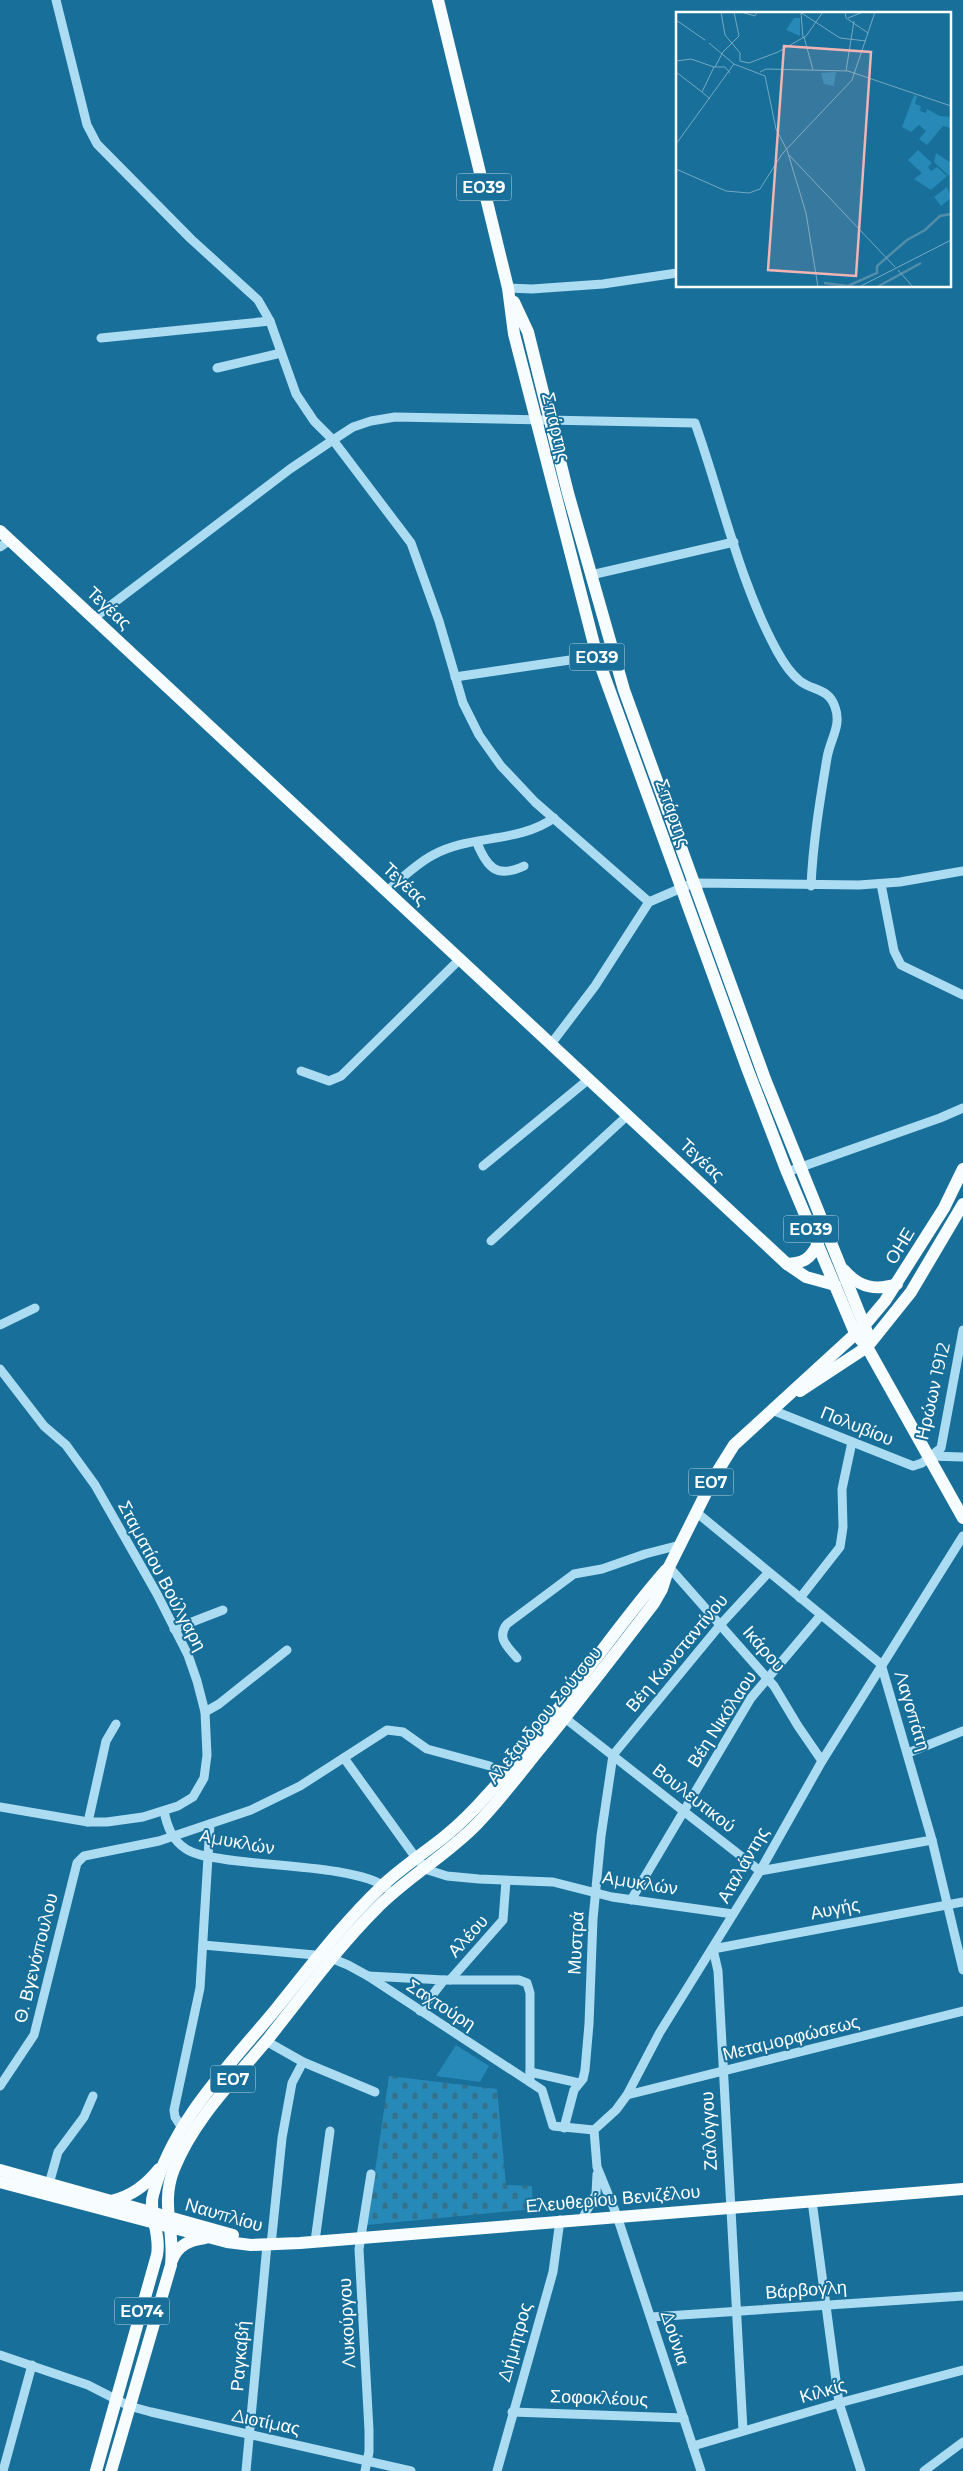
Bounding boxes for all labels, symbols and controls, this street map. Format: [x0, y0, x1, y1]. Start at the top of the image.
inset map [676, 12, 950, 288]
road number: ΕΟ39 [456, 173, 512, 200]
street label: Σπάρτης [537, 390, 575, 464]
street label: Τεγέας [82, 582, 136, 634]
road number: ΕΟ39 [570, 644, 624, 670]
street label: Σπάρτης [651, 776, 695, 850]
street label: Τεγέας [378, 858, 432, 910]
street label: Τεγέας [675, 1134, 729, 1186]
road number: ΕΟ39 [784, 1216, 838, 1242]
street label: ΟΗΕ [881, 1224, 919, 1268]
street label: Ηρώων 1912 [911, 1340, 955, 1442]
street label: Πολυβίου [817, 1401, 897, 1451]
road number: ΕΟ7 [688, 1468, 734, 1495]
street label: Σταματίου Βούλγαρη [113, 1497, 211, 1655]
street label: Βέη Κωνσταντίνου [621, 1590, 733, 1716]
street label: Ικάρου [738, 1621, 790, 1677]
street label: Αλεξανδρου Σούτσου [482, 1642, 606, 1788]
street label: Βέη Νικόλαου [683, 1667, 761, 1771]
street label: Λαγοπάτη [889, 1668, 935, 1754]
street label: Βουλευτικού [648, 1759, 740, 1837]
street label: Αταλάντης [712, 1823, 774, 1907]
street label: Αμυκλών [198, 1825, 276, 1859]
street label: Αμυκλών [601, 1866, 679, 1900]
street label: Θ. Βγενόπουλου [9, 1891, 63, 2025]
street label: Αυγής [809, 1893, 862, 1925]
street label: Αλέου [443, 1910, 493, 1962]
street label: Μυστρά [563, 1911, 589, 1975]
street label: Σαχτούρη [402, 1975, 480, 2035]
street label: Μεταμορφώσεως [720, 2010, 862, 2066]
road number: ΕΟ7 [210, 2066, 256, 2092]
street label: Ζαλόγγου [696, 2091, 722, 2171]
street label: Ελευθερίου Βενιζέλου [525, 2180, 701, 2218]
street label: Ναυπλίου [183, 2193, 265, 2237]
street label: Βάρβογλη [764, 2276, 848, 2304]
street label: Λυκούργου [334, 2277, 360, 2369]
road number: ΕΟ74 [114, 2298, 170, 2324]
street label: Δήμητρος [493, 2300, 537, 2384]
street label: Δούνια [656, 2308, 694, 2368]
street label: Ραγκαβή [226, 2320, 254, 2392]
street label: Κιλκίς [797, 2374, 849, 2408]
street label: Σοφοκλέους [550, 2385, 649, 2411]
street label: Διοτίμας [230, 2404, 302, 2440]

